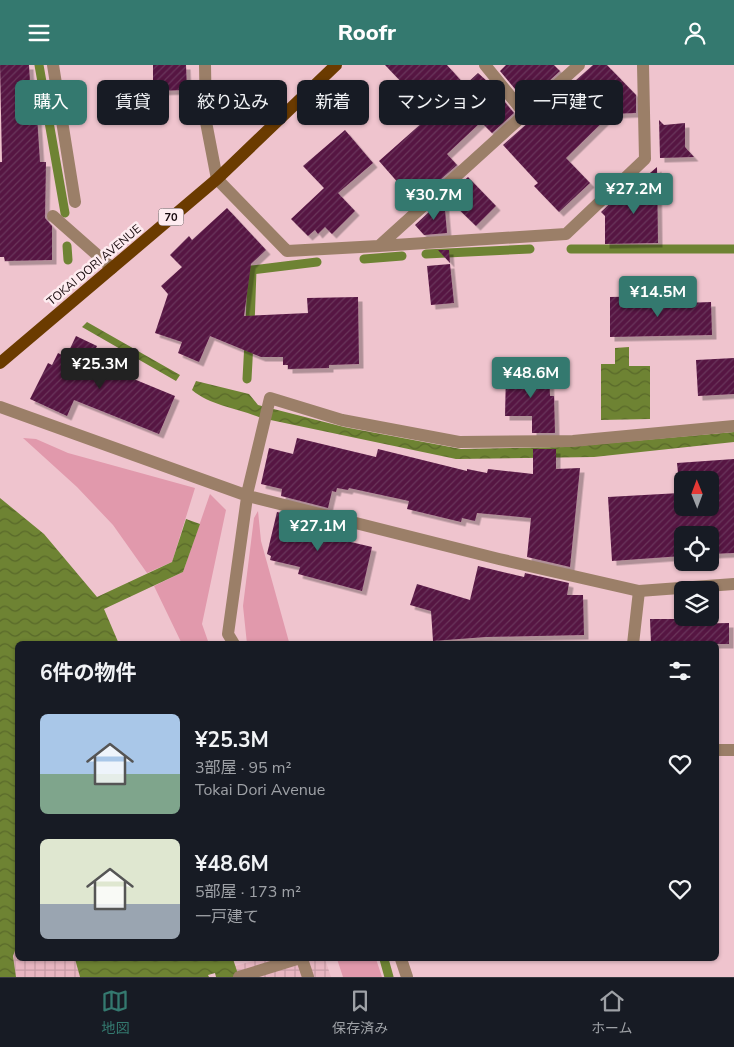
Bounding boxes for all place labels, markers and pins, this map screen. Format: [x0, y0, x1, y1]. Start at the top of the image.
pin: ¥27.2M [593, 173, 675, 215]
pin: ¥30.7M [393, 179, 475, 221]
pin: ¥14.5M [617, 275, 699, 318]
pin: ¥25.3M [59, 347, 141, 390]
pin: ¥48.6M [490, 357, 572, 399]
pin: ¥27.1M [277, 509, 359, 552]

